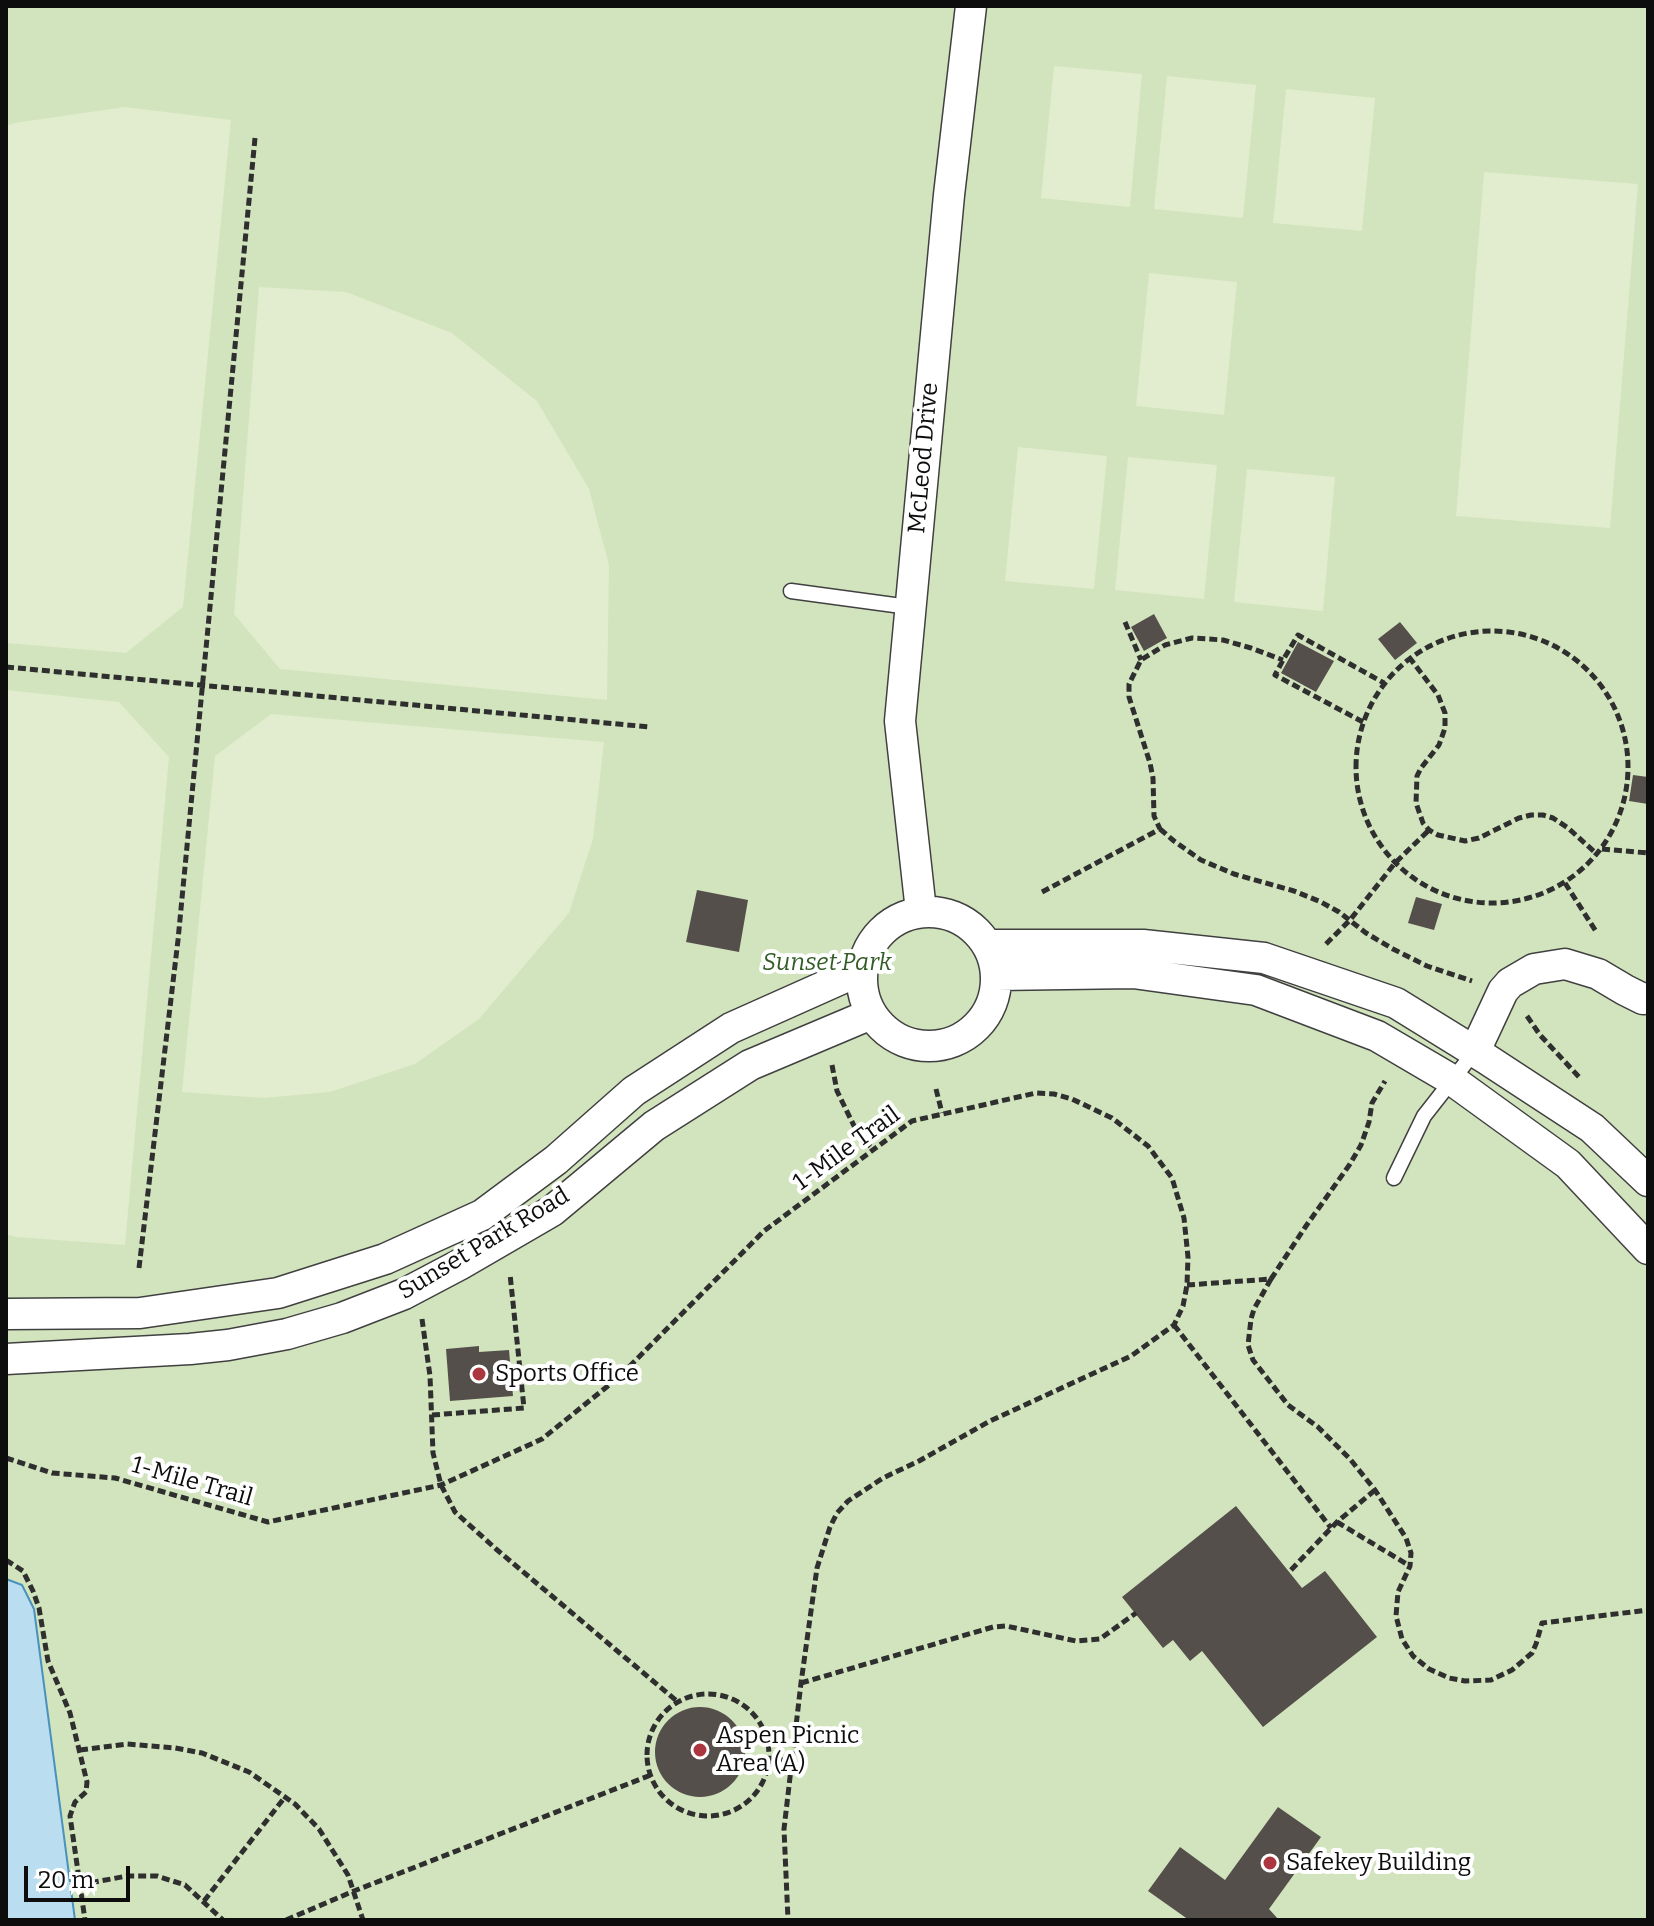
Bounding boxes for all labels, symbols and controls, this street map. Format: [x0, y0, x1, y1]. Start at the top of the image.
street label: McLeod Drive [903, 381, 945, 535]
park label: Sunset Park [762, 949, 892, 977]
street label: 1-Mile Trail [788, 1101, 906, 1197]
street label: Sunset Park Road [393, 1182, 575, 1306]
place label: Sports Office [495, 1360, 639, 1388]
marker: Sports Office [470, 1365, 488, 1383]
street label: 1-Mile Trail [128, 1451, 256, 1513]
place label: Aspen Picnic Area (A) [716, 1722, 859, 1778]
marker: Aspen Picnic Area (A) [691, 1741, 709, 1759]
place label: Safekey Building [1286, 1849, 1471, 1877]
scale bar [28, 1850, 134, 1900]
marker: Safekey Building [1261, 1854, 1279, 1872]
text: 20 m [38, 1866, 94, 1894]

